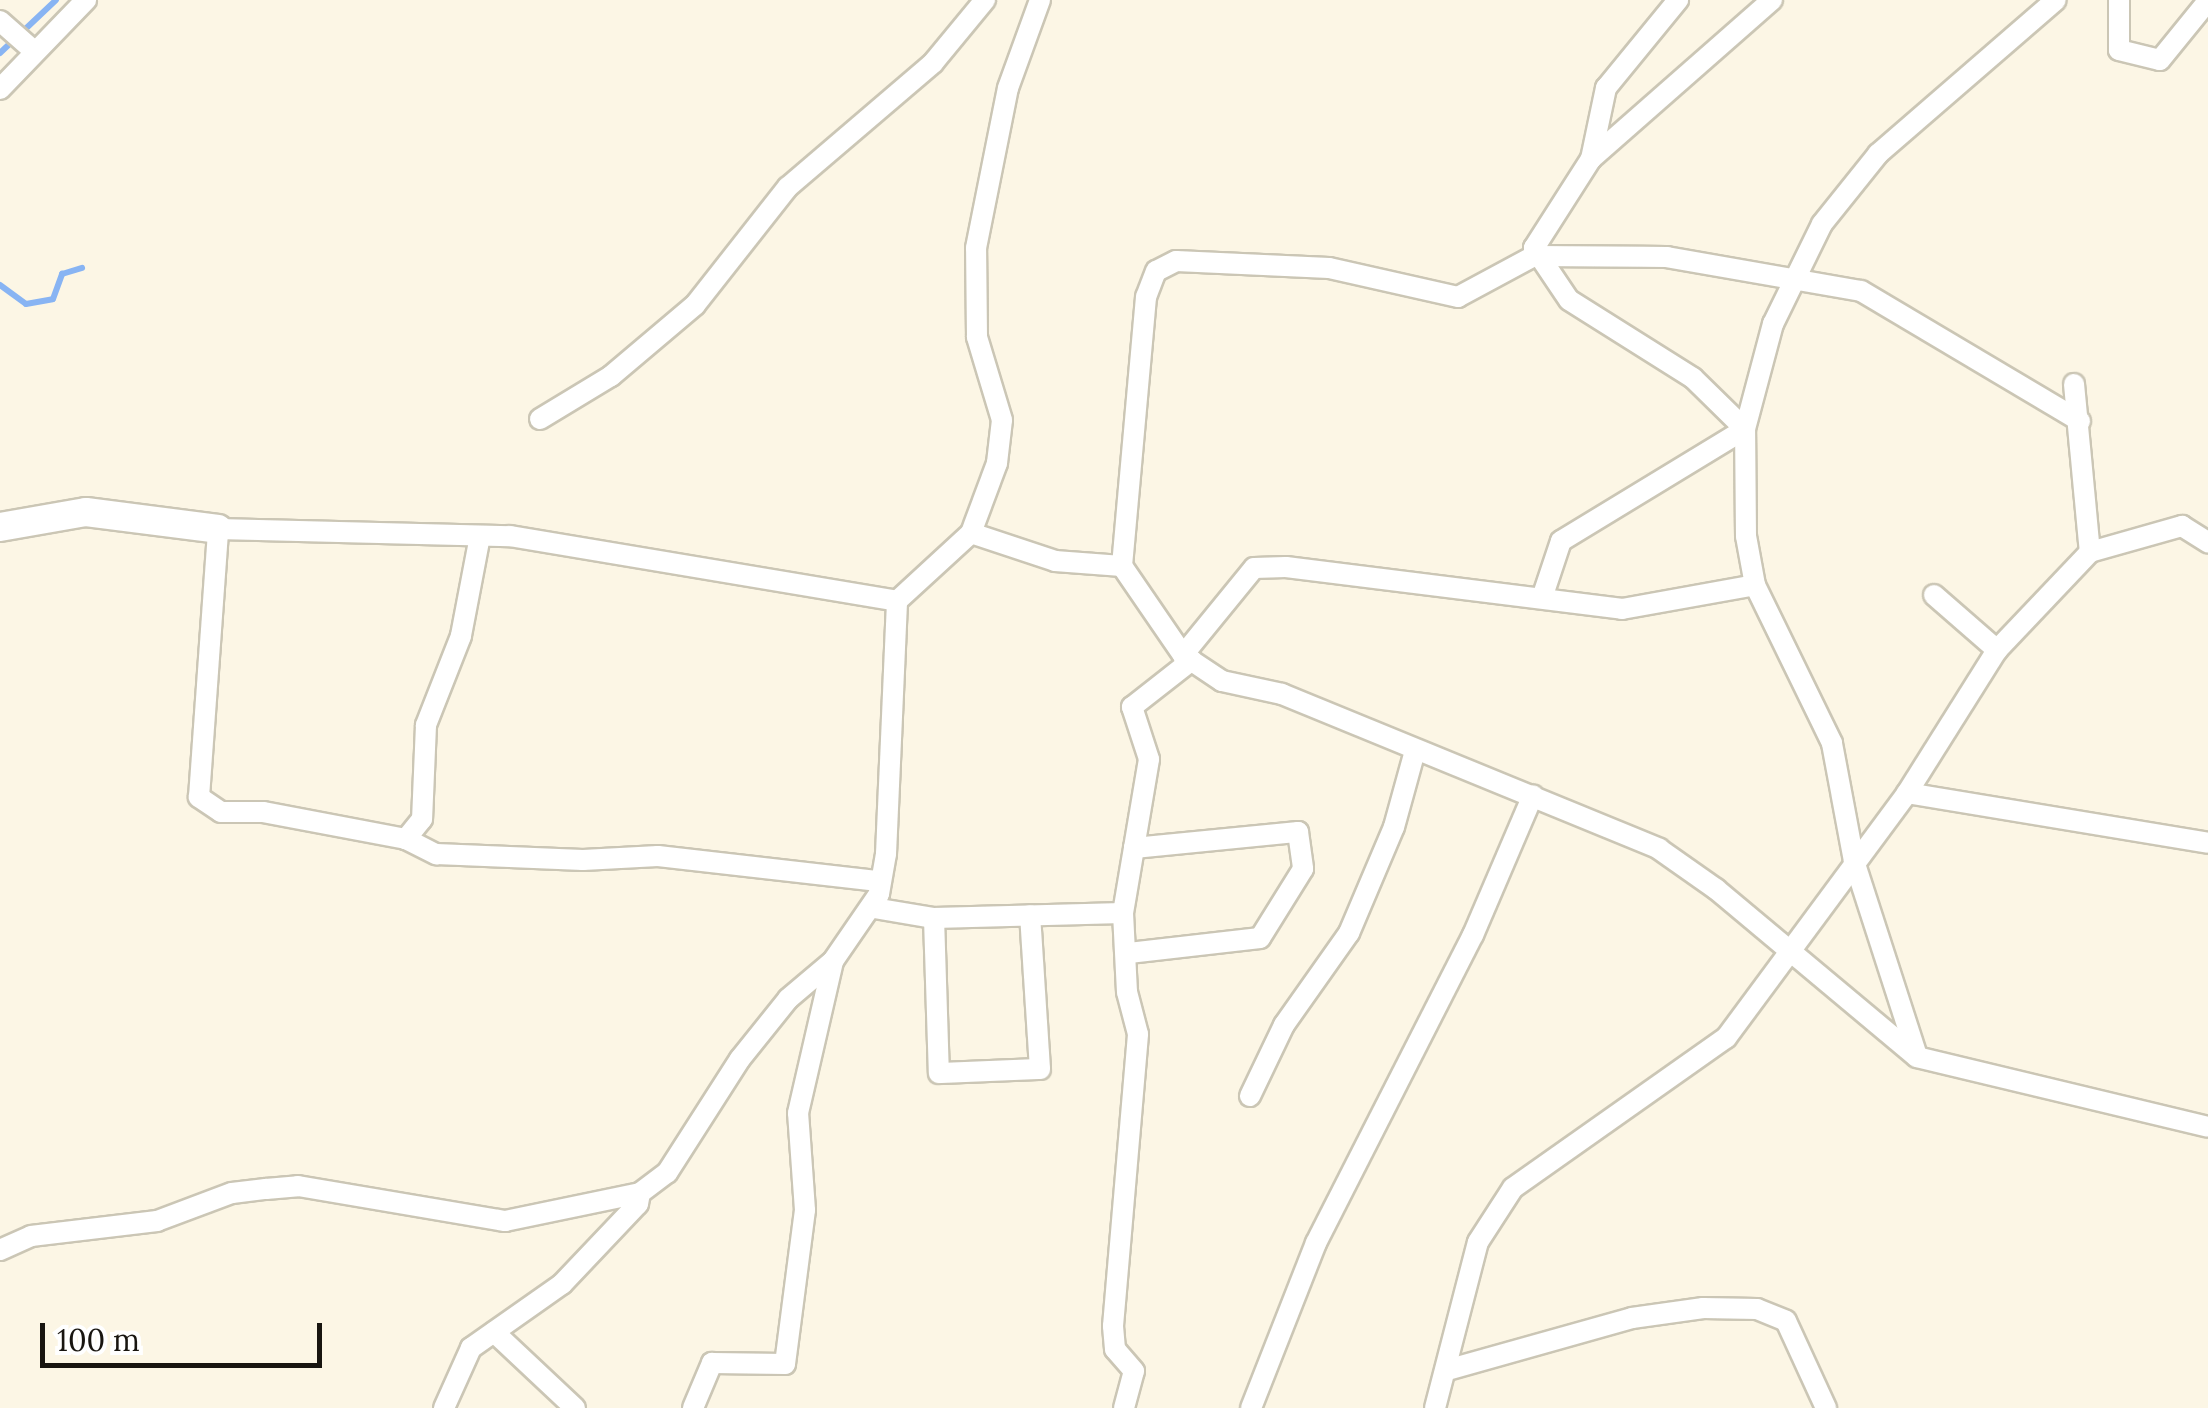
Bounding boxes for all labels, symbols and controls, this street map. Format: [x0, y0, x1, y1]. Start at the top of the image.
scale bar [45, 1303, 328, 1365]
text: 100 m [57, 1321, 140, 1359]

